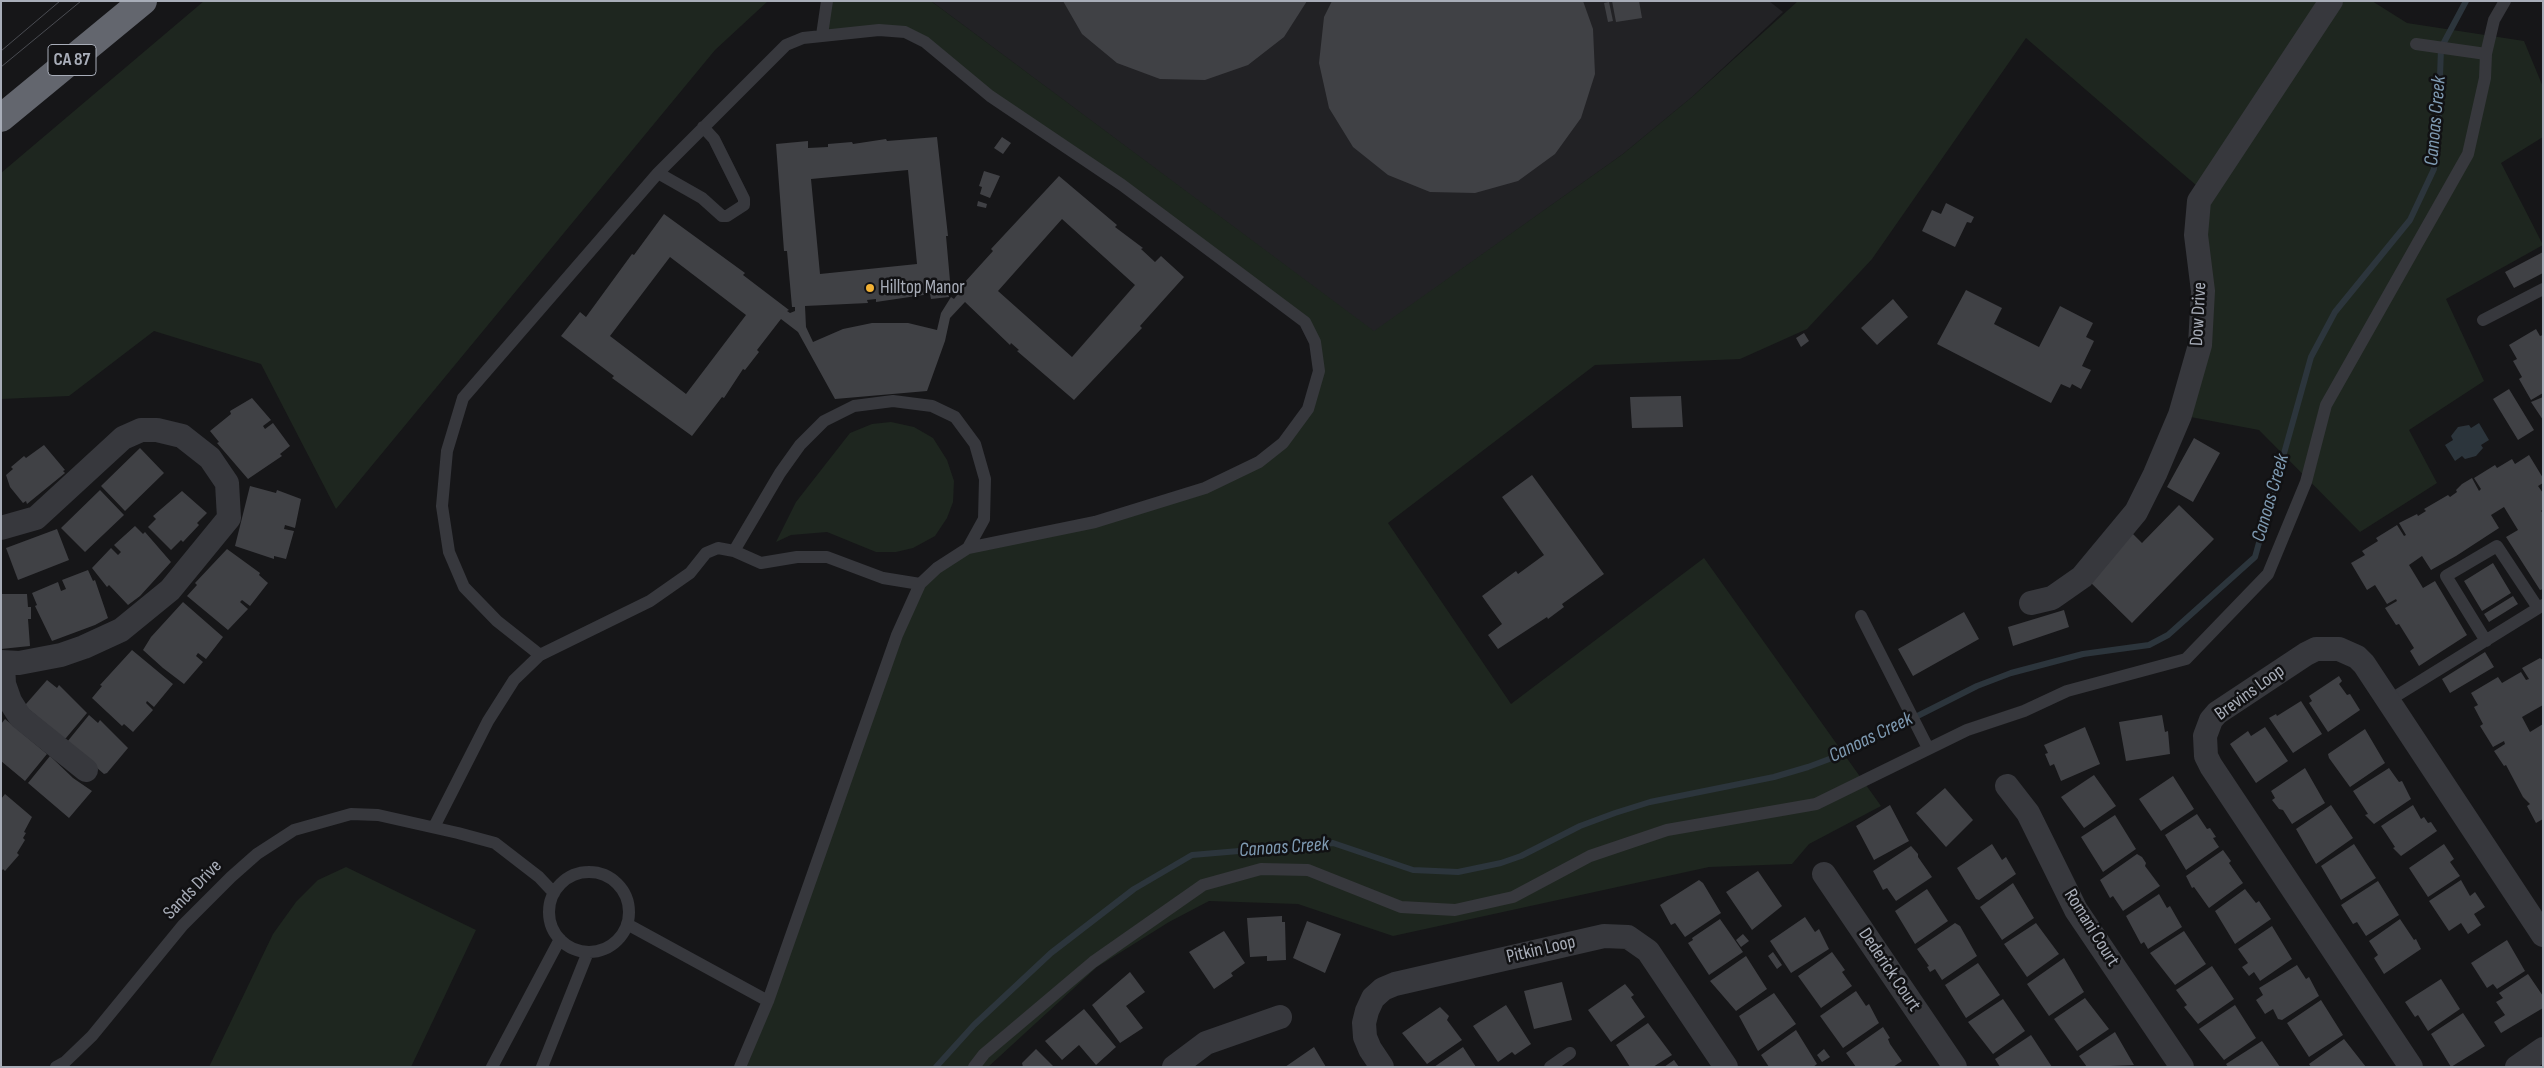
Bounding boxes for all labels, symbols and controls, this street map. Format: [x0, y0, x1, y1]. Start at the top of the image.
road number: CA 87 [48, 44, 96, 76]
water label: Canoas Creek [2420, 75, 2452, 167]
place label: Hilltop Manor [880, 277, 965, 299]
street label: Dow Drive [2186, 281, 2212, 347]
marker: Hilltop Manor [864, 282, 876, 294]
water label: Canoas Creek [2247, 451, 2295, 545]
street label: Brevins Loop [2211, 660, 2289, 726]
water label: Canoas Creek [1825, 707, 1917, 769]
water label: Canoas Creek [1238, 833, 1330, 863]
street label: Sands Drive [159, 855, 227, 925]
street label: Romani Court [2058, 885, 2124, 971]
street label: Dederick Court [1853, 924, 1925, 1016]
street label: Pitkin Loop [1504, 931, 1578, 969]

